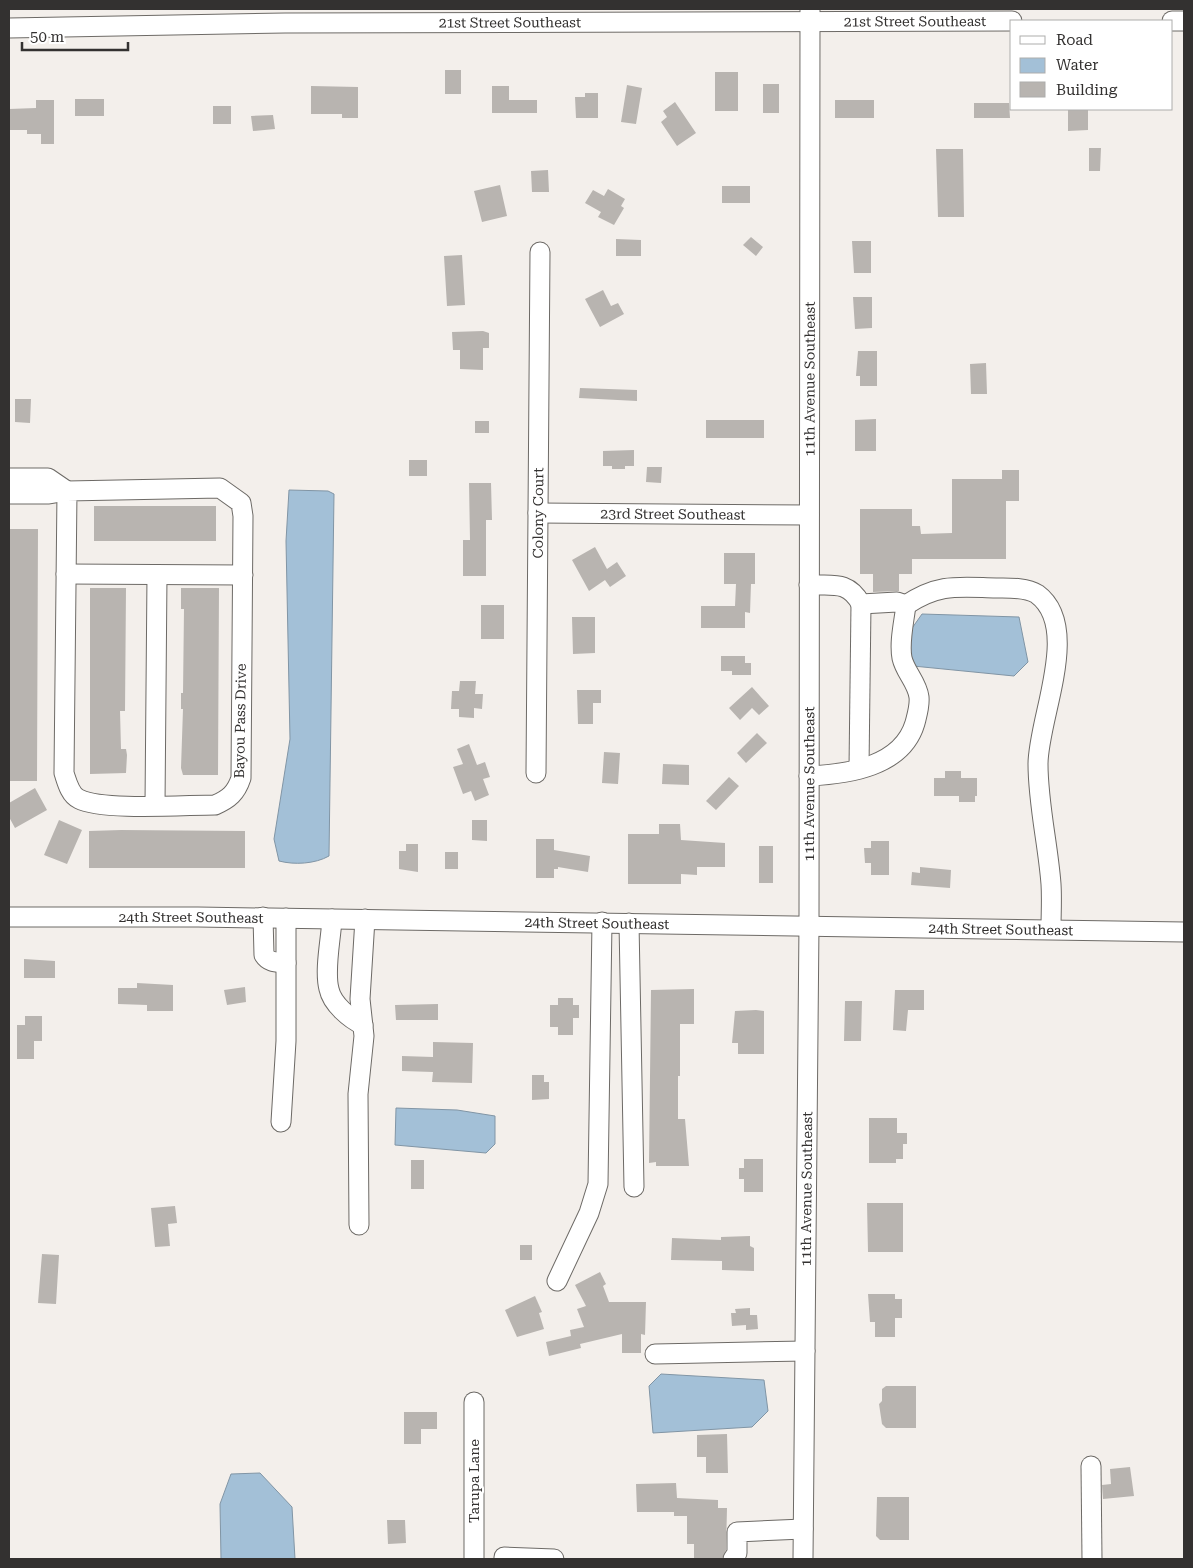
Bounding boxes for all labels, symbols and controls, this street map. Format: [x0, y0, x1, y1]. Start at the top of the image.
street label: 21st Street Southeast [844, 13, 986, 29]
street label: 21st Street Southeast [439, 14, 581, 31]
scale bar [22, 20, 129, 52]
legend [1010, 20, 1173, 110]
text: 50 m [30, 28, 65, 46]
text: Road [1056, 31, 1093, 49]
text: Water [1056, 56, 1098, 74]
text: Building [1056, 81, 1118, 99]
street label: 11th Avenue Southeast [802, 302, 818, 457]
street label: Colony Court [530, 467, 546, 559]
street label: 23rd Street Southeast [600, 505, 746, 523]
street label: Bayou Pass Drive [231, 663, 249, 779]
street label: 11th Avenue Southeast [801, 707, 817, 862]
street label: 24th Street Southeast [119, 909, 264, 926]
street label: 24th Street Southeast [524, 914, 670, 932]
street label: 24th Street Southeast [928, 920, 1073, 938]
street label: 11th Avenue Southeast [798, 1111, 815, 1267]
street label: Tarupa Lane [466, 1439, 482, 1523]

